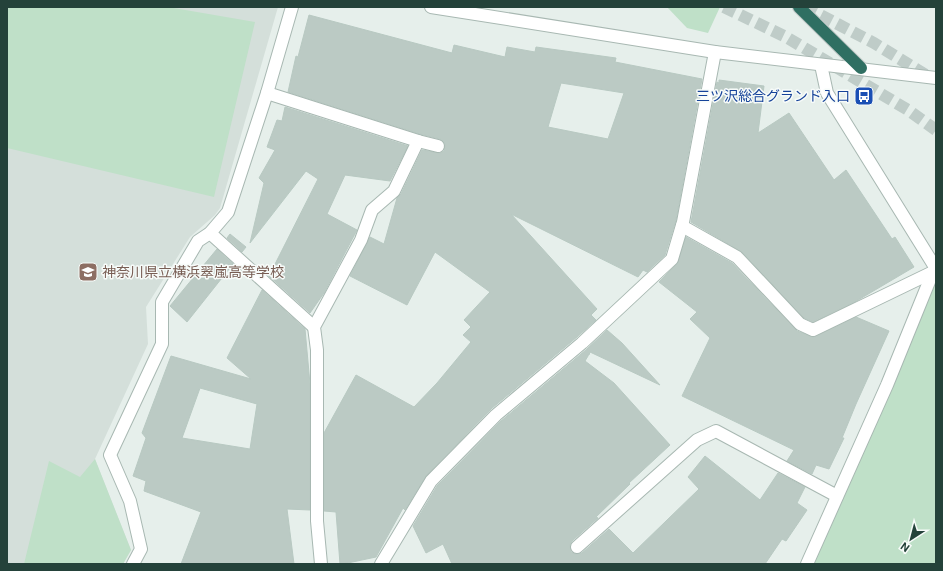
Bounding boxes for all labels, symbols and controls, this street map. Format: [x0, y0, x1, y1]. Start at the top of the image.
bus stop icon: 三ツ沢総合グランド入口 [853, 85, 875, 107]
place label: 三ツ沢総合グランド入口 [696, 88, 850, 104]
school or university icon: 神奈川県立横浜翠嵐高等学校 [77, 261, 99, 283]
place label: 神奈川県立横浜翠嵐高等学校 [102, 264, 284, 280]
north arrow [891, 519, 931, 559]
text: N [898, 539, 912, 554]

